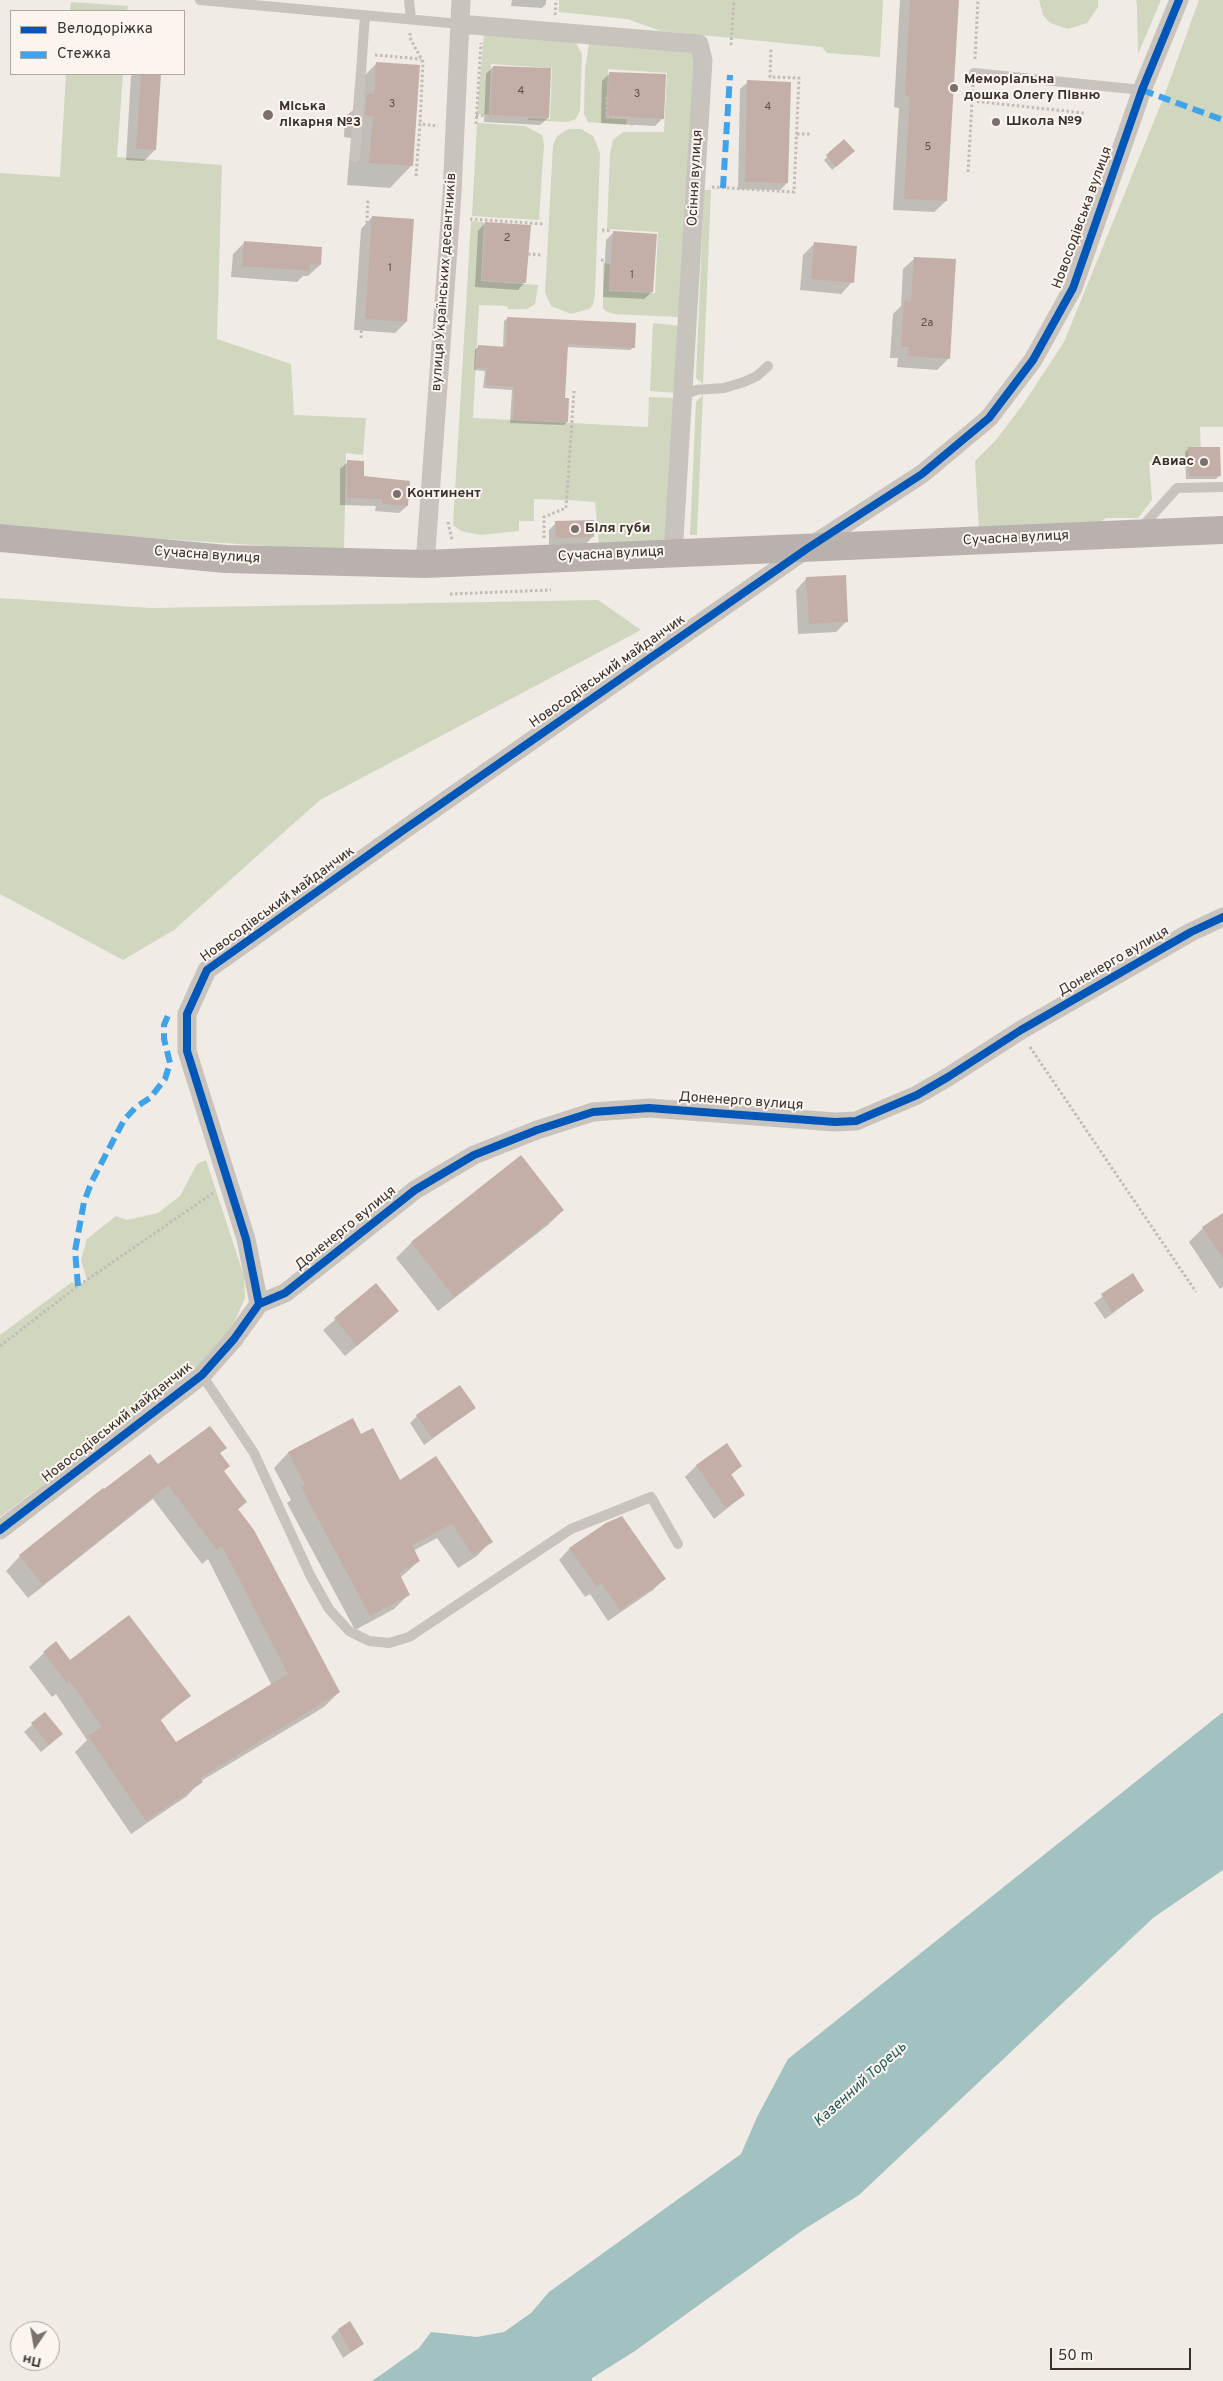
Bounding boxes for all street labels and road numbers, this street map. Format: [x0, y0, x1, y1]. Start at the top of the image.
street label: Осіння вулиця [685, 129, 707, 227]
street label: Новосодівська вулиця [1049, 145, 1117, 291]
street label: вулиця Українських десантників [429, 172, 461, 392]
street label: Сучасна вулиця [962, 528, 1070, 550]
street label: Сучасна вулиця [153, 544, 261, 568]
street label: Сучасна вулиця [557, 544, 665, 566]
street label: Новосодівський майданчик [527, 612, 689, 732]
street label: Новосодівський майданчик [198, 843, 358, 967]
street label: Доненерго вулиця [1056, 923, 1172, 1001]
street label: Доненерго вулиця [678, 1089, 804, 1115]
street label: Доненерго вулиця [292, 1183, 400, 1275]
street label: Новосодівський майданчик [39, 1359, 197, 1487]

